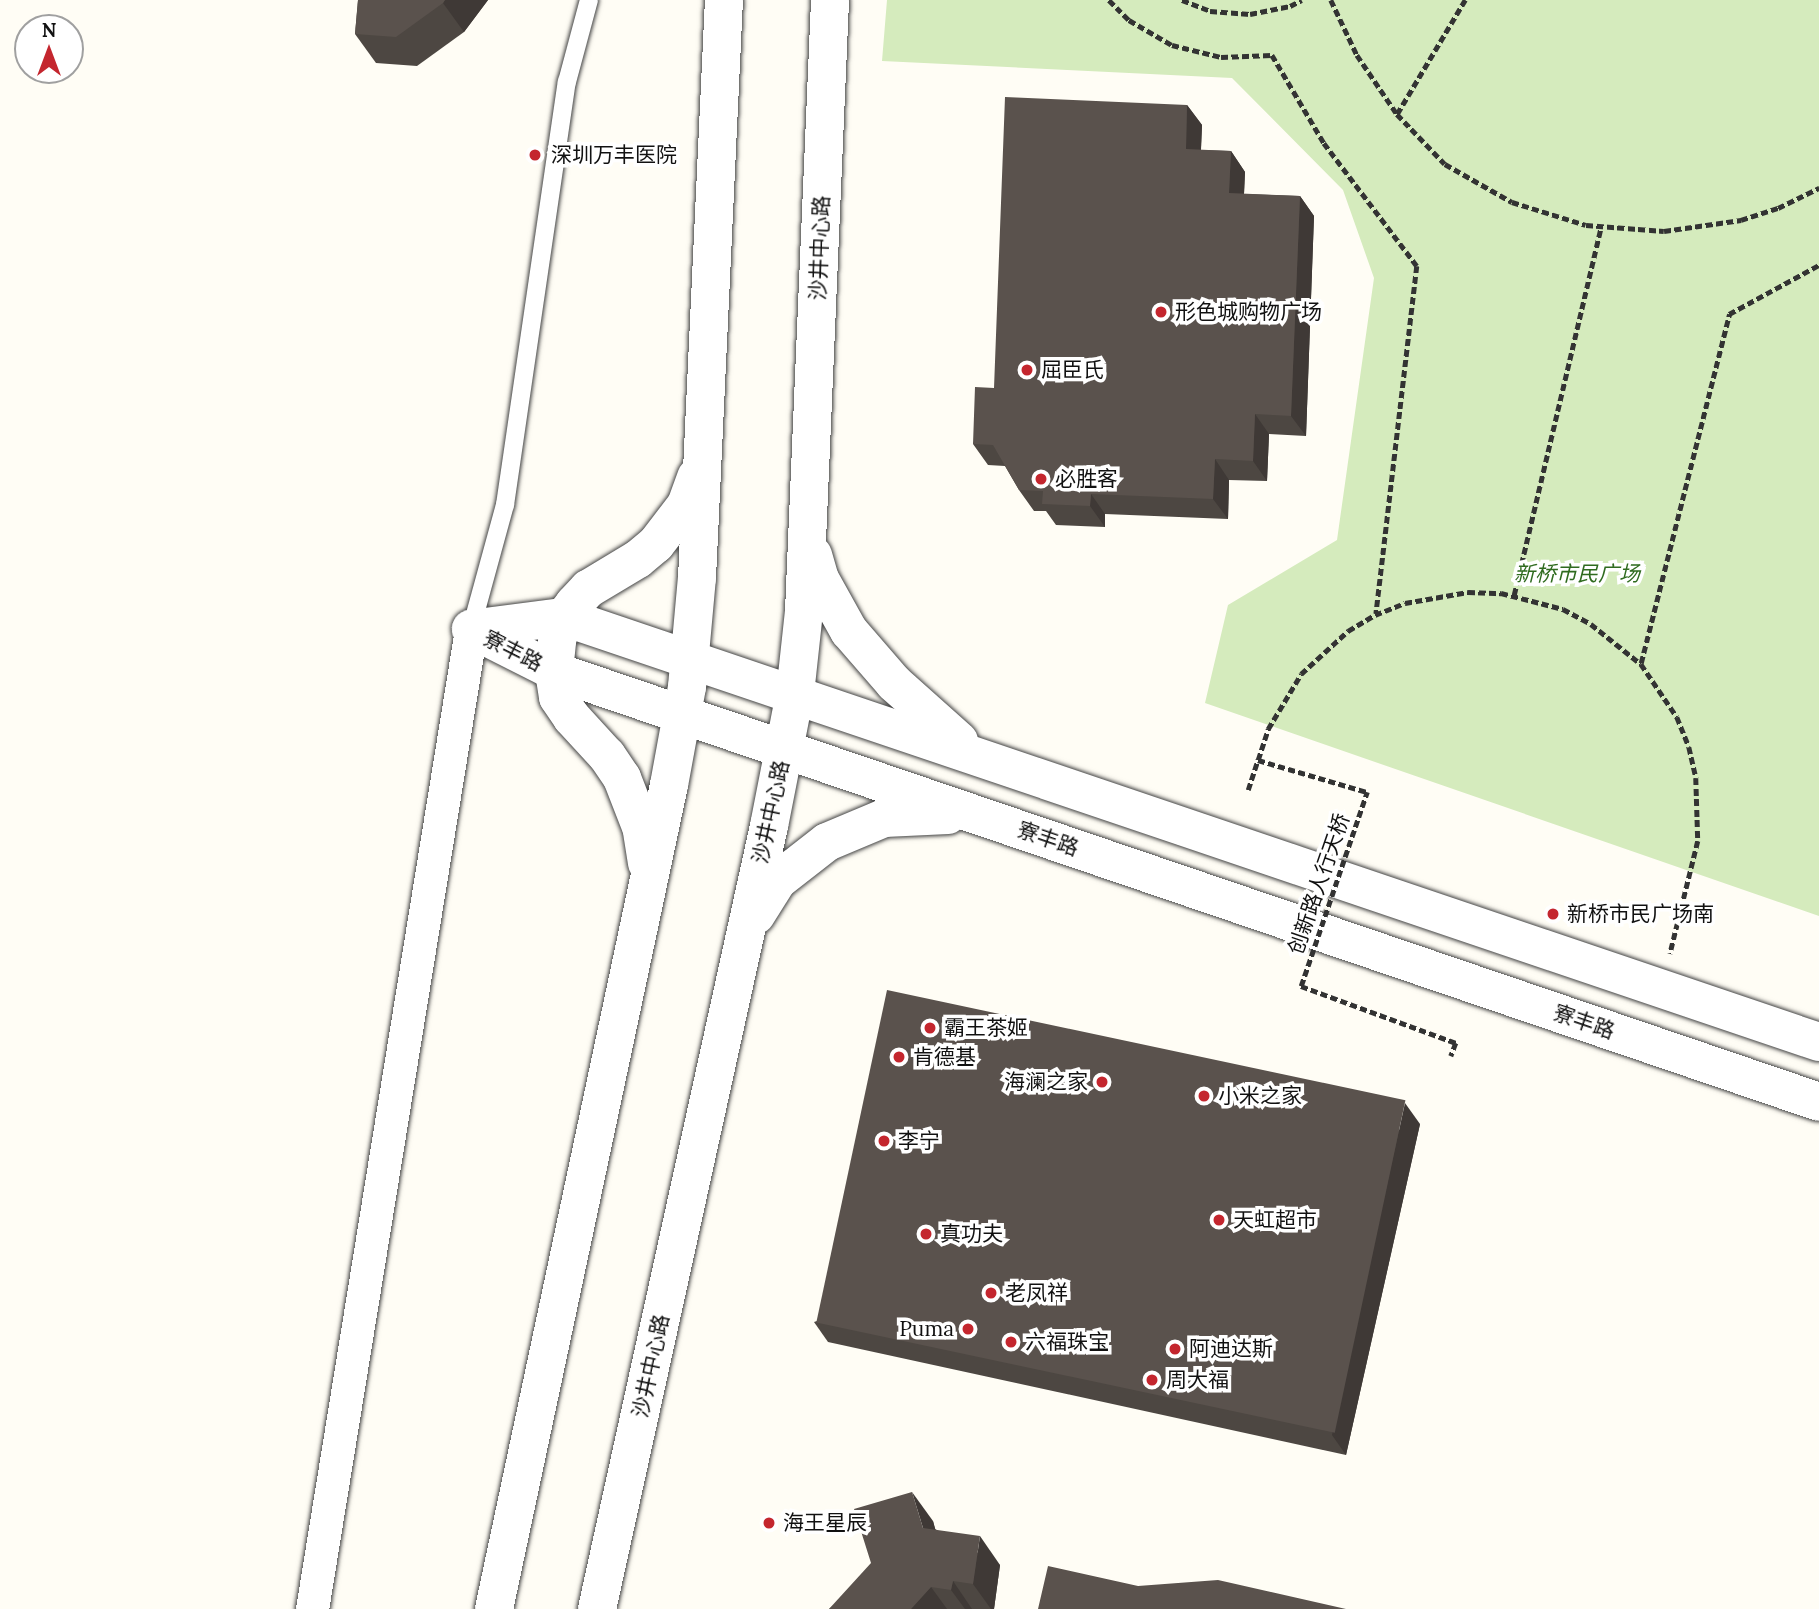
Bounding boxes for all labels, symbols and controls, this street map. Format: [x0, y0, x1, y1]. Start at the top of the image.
north arrow [14, 14, 84, 84]
text: N [42, 18, 56, 42]
place label: 深圳万丰医院 [551, 142, 677, 168]
marker: 深圳万丰医院 [525, 145, 545, 165]
street label: 沙井中心路 [806, 195, 834, 301]
place label: 形色城购物广场 [1175, 299, 1322, 325]
marker: 形色城购物广场 [1153, 304, 1169, 320]
place label: 屈臣氏 [1041, 357, 1104, 383]
marker: 屈臣氏 [1019, 362, 1035, 378]
place label: 必胜客 [1055, 466, 1118, 492]
marker: 必胜客 [1033, 471, 1049, 487]
park label: 新桥市民广场 [1514, 561, 1640, 587]
street label: 寮丰路 [479, 625, 547, 677]
street label: 沙井中心路 [748, 758, 794, 866]
street label: 创新路人行天桥 [1283, 810, 1355, 958]
street label: 寮丰路 [1014, 817, 1082, 861]
place label: 新桥市民广场南 [1567, 901, 1714, 927]
marker: 新桥市民广场南 [1545, 906, 1561, 922]
street label: 寮丰路 [1550, 1000, 1618, 1044]
place label: 霸王茶姬 [944, 1015, 1028, 1041]
marker: 霸王茶姬 [922, 1020, 938, 1036]
place label: 肯德基 [913, 1044, 976, 1070]
marker: 肯德基 [891, 1049, 907, 1065]
place label: 海澜之家 [1004, 1069, 1088, 1095]
marker: 海澜之家 [1094, 1074, 1110, 1090]
place label: 小米之家 [1218, 1083, 1302, 1109]
marker: 小米之家 [1196, 1088, 1212, 1104]
place label: 李宁 [898, 1128, 940, 1154]
marker: 李宁 [876, 1133, 892, 1149]
place label: 天虹超市 [1233, 1207, 1317, 1233]
marker: 天虹超市 [1211, 1212, 1227, 1228]
place label: 真功夫 [940, 1221, 1003, 1247]
marker: 真功夫 [918, 1226, 934, 1242]
place label: 老凤祥 [1005, 1280, 1068, 1306]
marker: 老凤祥 [983, 1285, 999, 1301]
street label: 沙井中心路 [628, 1312, 674, 1420]
place label: Puma [899, 1316, 954, 1342]
marker: Puma [960, 1321, 976, 1337]
place label: 六福珠宝 [1025, 1329, 1109, 1355]
marker: 六福珠宝 [1003, 1334, 1019, 1350]
place label: 阿迪达斯 [1189, 1336, 1273, 1362]
marker: 阿迪达斯 [1167, 1341, 1183, 1357]
place label: 周大福 [1166, 1367, 1229, 1393]
marker: 周大福 [1144, 1372, 1160, 1388]
place label: 海王星辰 [783, 1510, 867, 1536]
marker: 海王星辰 [761, 1515, 777, 1531]

